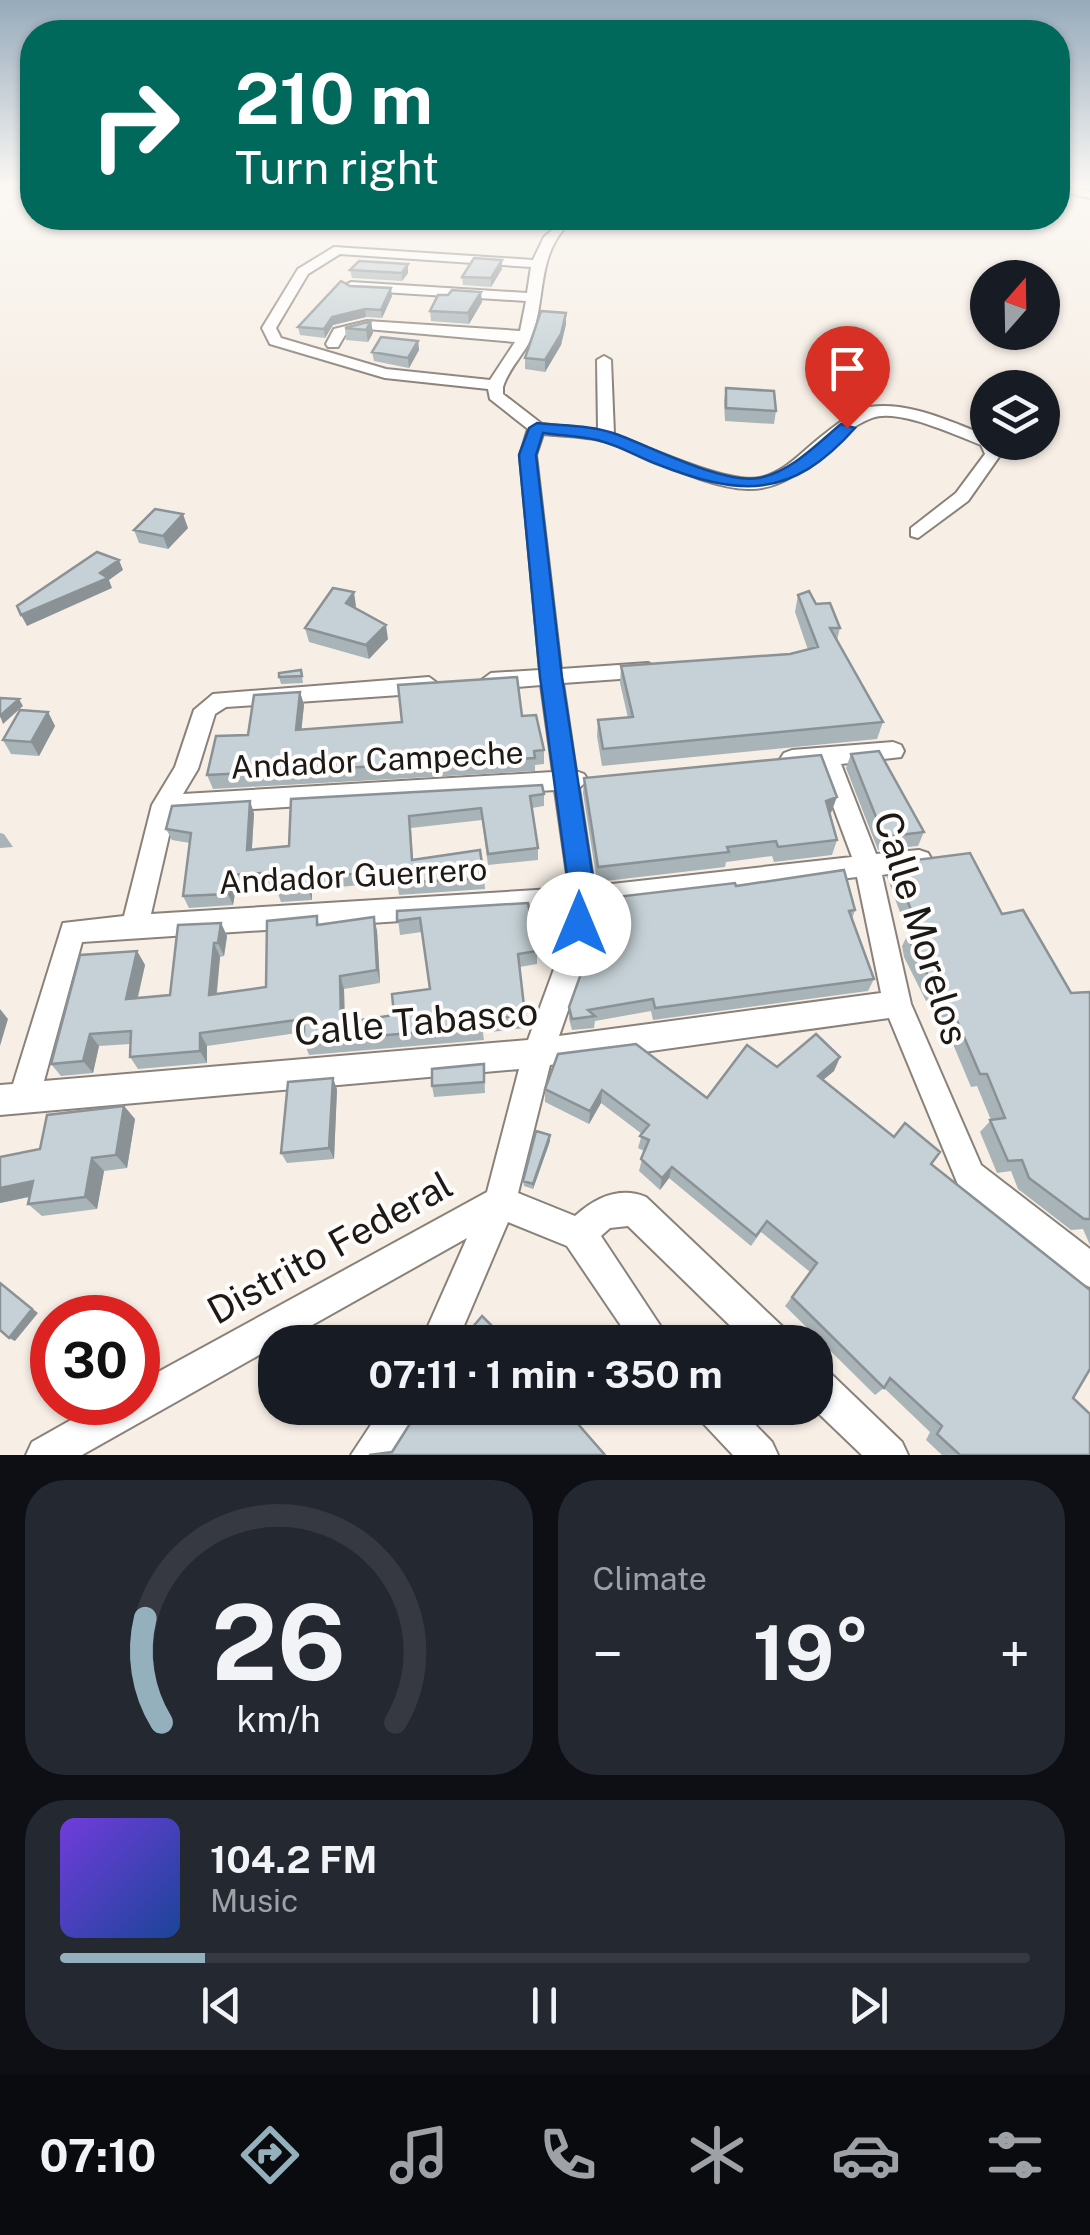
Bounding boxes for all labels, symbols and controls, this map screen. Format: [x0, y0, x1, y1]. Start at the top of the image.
text: 210 m [235, 57, 433, 140]
icon: right [70, 60, 200, 190]
text: Turn right [235, 141, 439, 194]
north arrow [970, 260, 1060, 350]
map controls [970, 260, 1060, 460]
pin [805, 326, 890, 429]
icon: arrive [820, 341, 875, 396]
button: layers [970, 370, 1060, 460]
street label: Andador Campeche [229, 733, 525, 786]
street label: Calle Morelos [865, 806, 978, 1050]
street label: Andador Guerrero [218, 850, 488, 901]
position arrow [527, 872, 631, 976]
street label: Calle Tabasco [292, 988, 540, 1055]
street label: Distrito Federal [200, 1162, 460, 1333]
speed limit sign: 30 [30, 1295, 160, 1425]
text: 07:11 · 1 min · 350 m [369, 1352, 722, 1397]
text: Climate [593, 1560, 707, 1597]
text: 26 [211, 1581, 346, 1703]
text: 19° [753, 1609, 870, 1697]
text: − [593, 1622, 623, 1686]
text: + [999, 1622, 1030, 1686]
text: km/h [237, 1698, 321, 1740]
text: 104.2 FM [210, 1837, 377, 1882]
text: Music [210, 1882, 298, 1919]
icon: previous [194, 1978, 249, 2033]
icon: pause [517, 1978, 572, 2033]
icon: next [841, 1978, 896, 2033]
icon: directions [235, 2120, 305, 2190]
icon: music [384, 2120, 454, 2190]
icon: phone [533, 2120, 603, 2190]
icon: climate [682, 2120, 752, 2190]
icon: car [831, 2120, 901, 2190]
icon: filters [980, 2120, 1050, 2190]
text: 07:10 [40, 2129, 156, 2182]

